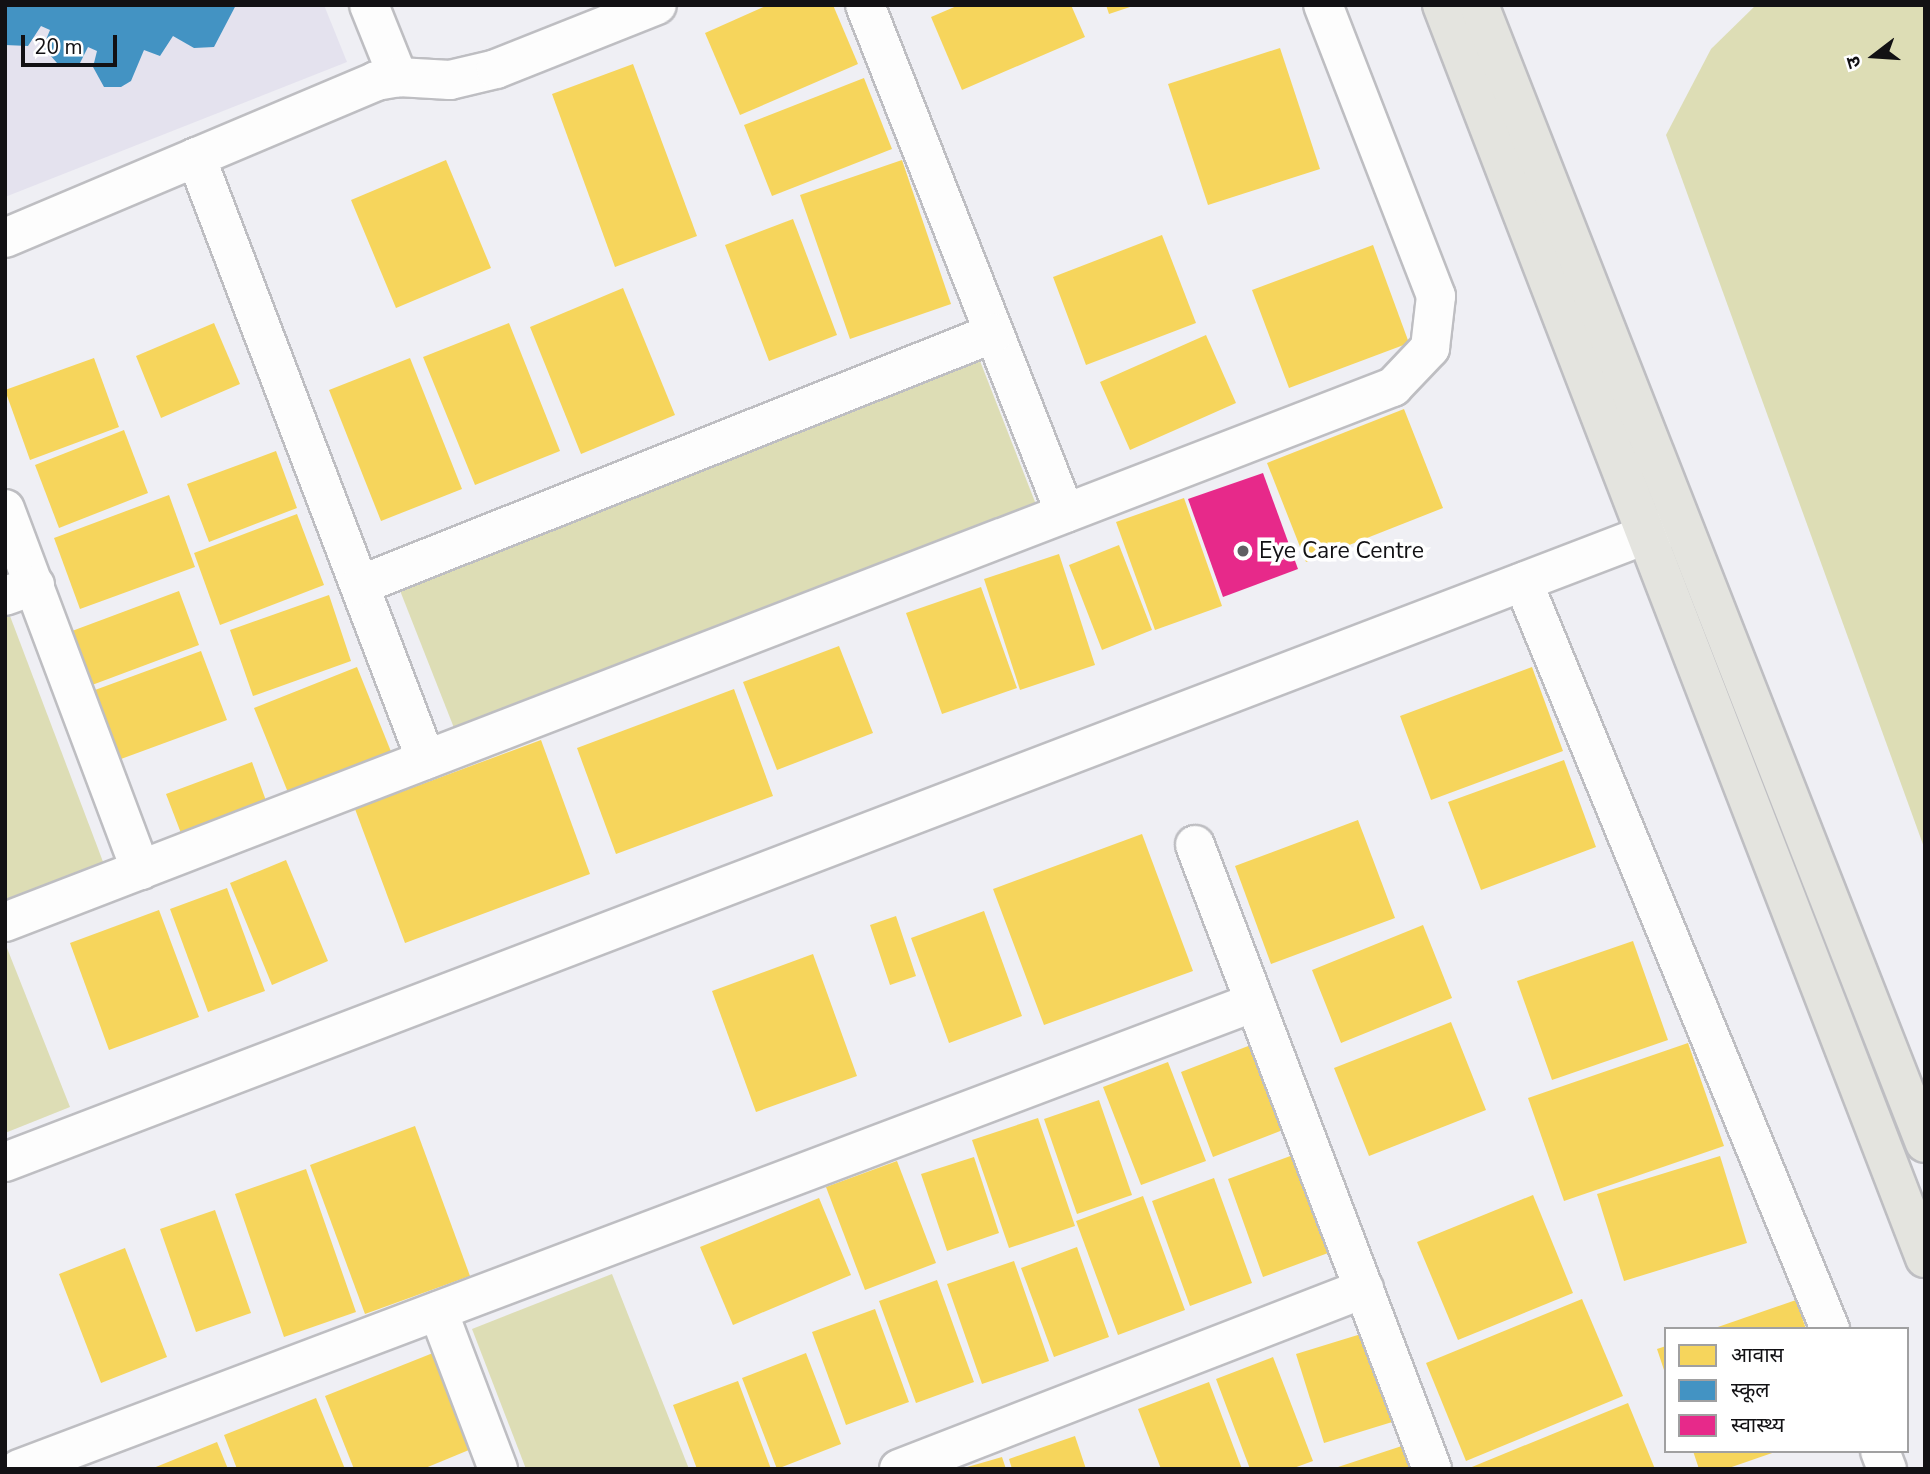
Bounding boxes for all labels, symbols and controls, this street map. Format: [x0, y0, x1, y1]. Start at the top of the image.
scale bar [24, 21, 121, 65]
north arrow [1839, 21, 1909, 91]
text: 20 m [34, 33, 83, 61]
text: उ [1840, 53, 1868, 71]
place label: Eye Care Centre [1259, 537, 1424, 565]
marker: Eye Care Centre [1233, 541, 1253, 561]
legend [1664, 1327, 1909, 1453]
text: आवास [1731, 1341, 1784, 1369]
text: स्कूल [1731, 1376, 1770, 1404]
text: स्वास्थ्य [1731, 1411, 1784, 1439]

